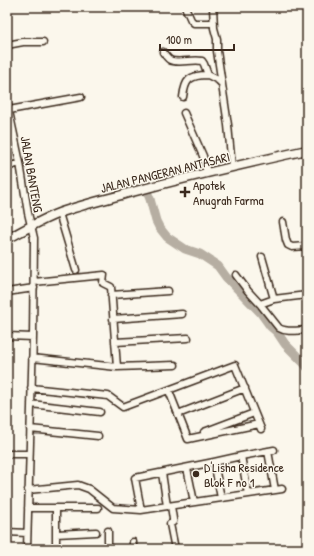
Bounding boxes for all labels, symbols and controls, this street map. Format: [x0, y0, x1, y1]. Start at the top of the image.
scale bar [160, 26, 234, 52]
text: 100 m [166, 31, 192, 48]
street label: JALAN BANTENG [16, 134, 48, 214]
street label: JALAN PANGERAN ANTASARI [98, 147, 232, 197]
place label: Apotek Anugrah Farma [193, 176, 264, 209]
marker: Apotek Anugrah Farma [180, 187, 190, 197]
place label: D'Lisha Residence Blok F no 1 [204, 458, 284, 491]
marker: D'Lisha Residence Blok F no 1 [191, 469, 201, 479]

